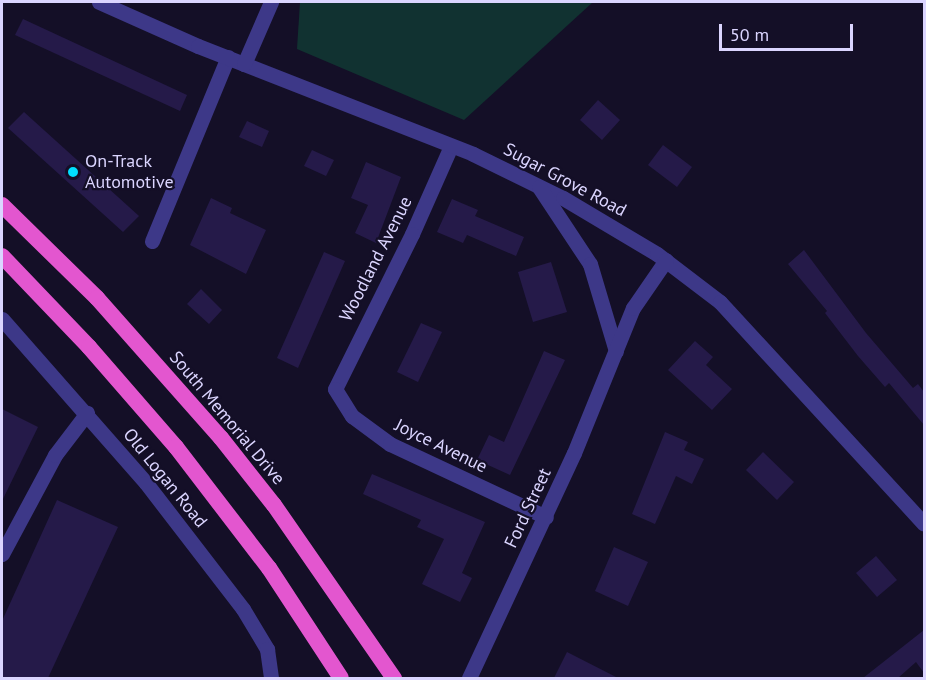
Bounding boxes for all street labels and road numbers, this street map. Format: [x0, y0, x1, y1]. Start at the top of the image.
street label: Sugar Grove Road [500, 139, 630, 221]
street label: Woodland Avenue [335, 193, 417, 325]
street label: South Memorial Drive [165, 347, 289, 489]
street label: Joyce Avenue [391, 414, 491, 478]
street label: Old Logan Road [118, 424, 212, 532]
street label: Ford Street [500, 465, 556, 551]

